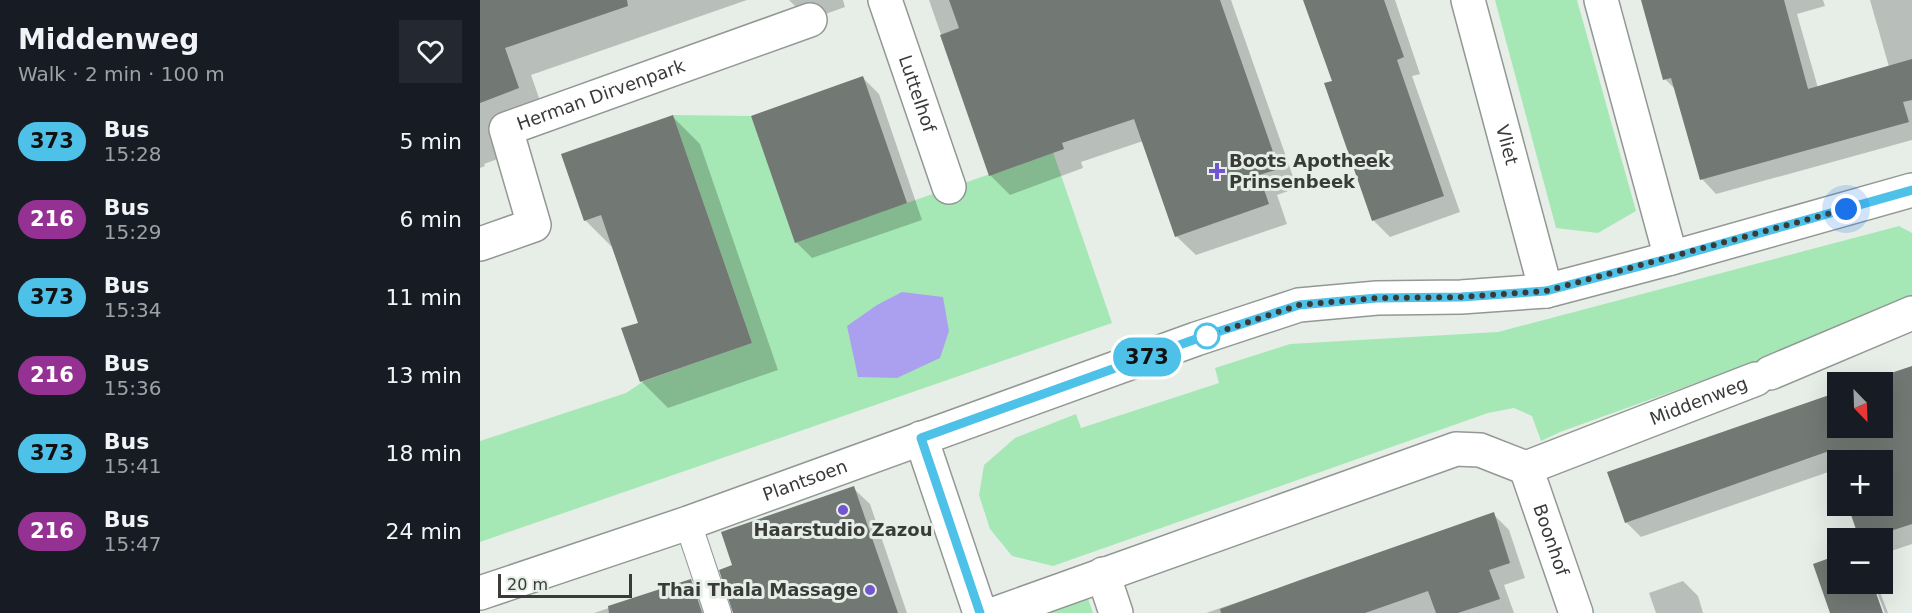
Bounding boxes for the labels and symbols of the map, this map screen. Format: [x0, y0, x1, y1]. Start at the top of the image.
street label: Luttelhof [895, 52, 941, 135]
street label: Herman Dirvenpark [514, 55, 688, 134]
street label: Vliet [1492, 122, 1523, 167]
place label: Boots Apotheek Prinsenbeek [1229, 150, 1391, 192]
marker: Boots Apotheek Prinsenbeek [1210, 164, 1224, 178]
your location [1831, 194, 1861, 224]
unlabelled marker [1194, 323, 1220, 349]
line badge: 373 [1112, 338, 1182, 376]
street label: Middenweg [1647, 372, 1750, 429]
north arrow [1827, 372, 1893, 438]
street label: Plantsoen [760, 455, 850, 505]
street label: Boonhof [1529, 501, 1574, 579]
marker: Haarstudio Zazou [836, 503, 850, 517]
place label: Haarstudio Zazou [754, 519, 932, 540]
scale bar [498, 571, 632, 598]
place label: Thai Thala Massage [658, 579, 858, 600]
marker: Thai Thala Massage [863, 583, 877, 597]

